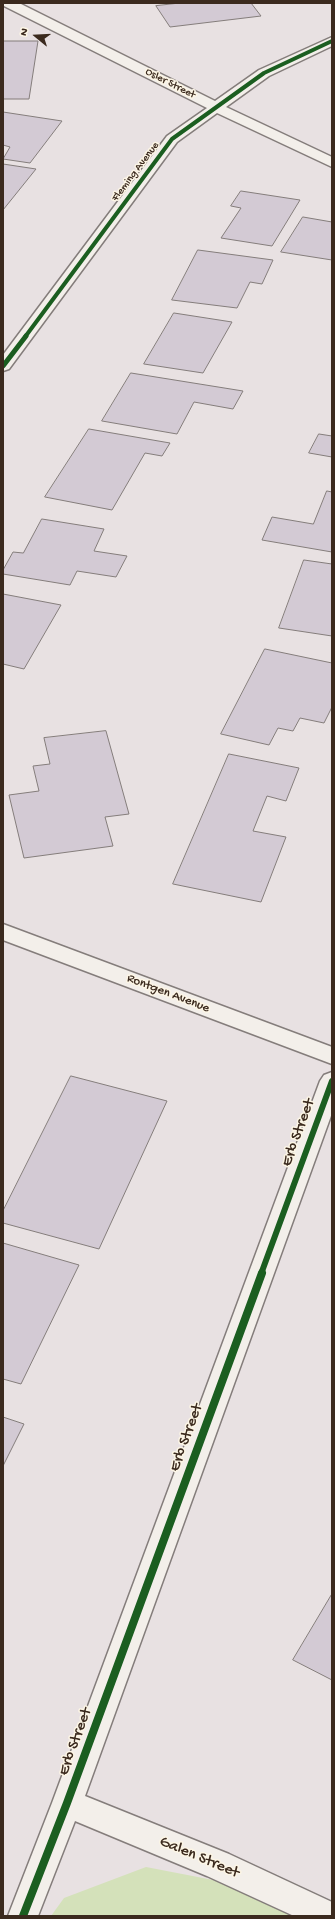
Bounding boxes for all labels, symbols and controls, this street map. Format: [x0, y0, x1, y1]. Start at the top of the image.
north arrow [16, 16, 56, 56]
text: N [18, 27, 31, 38]
street label: Osler Street [143, 66, 197, 102]
street label: Fleming Avenue [109, 140, 163, 204]
street label: Rontgen Avenue [124, 971, 212, 1017]
street label: Erb Street [278, 1097, 320, 1169]
street label: Erb Street [166, 1402, 208, 1474]
street label: Erb Street [55, 1706, 97, 1778]
street label: Galen Street [156, 1833, 242, 1883]

